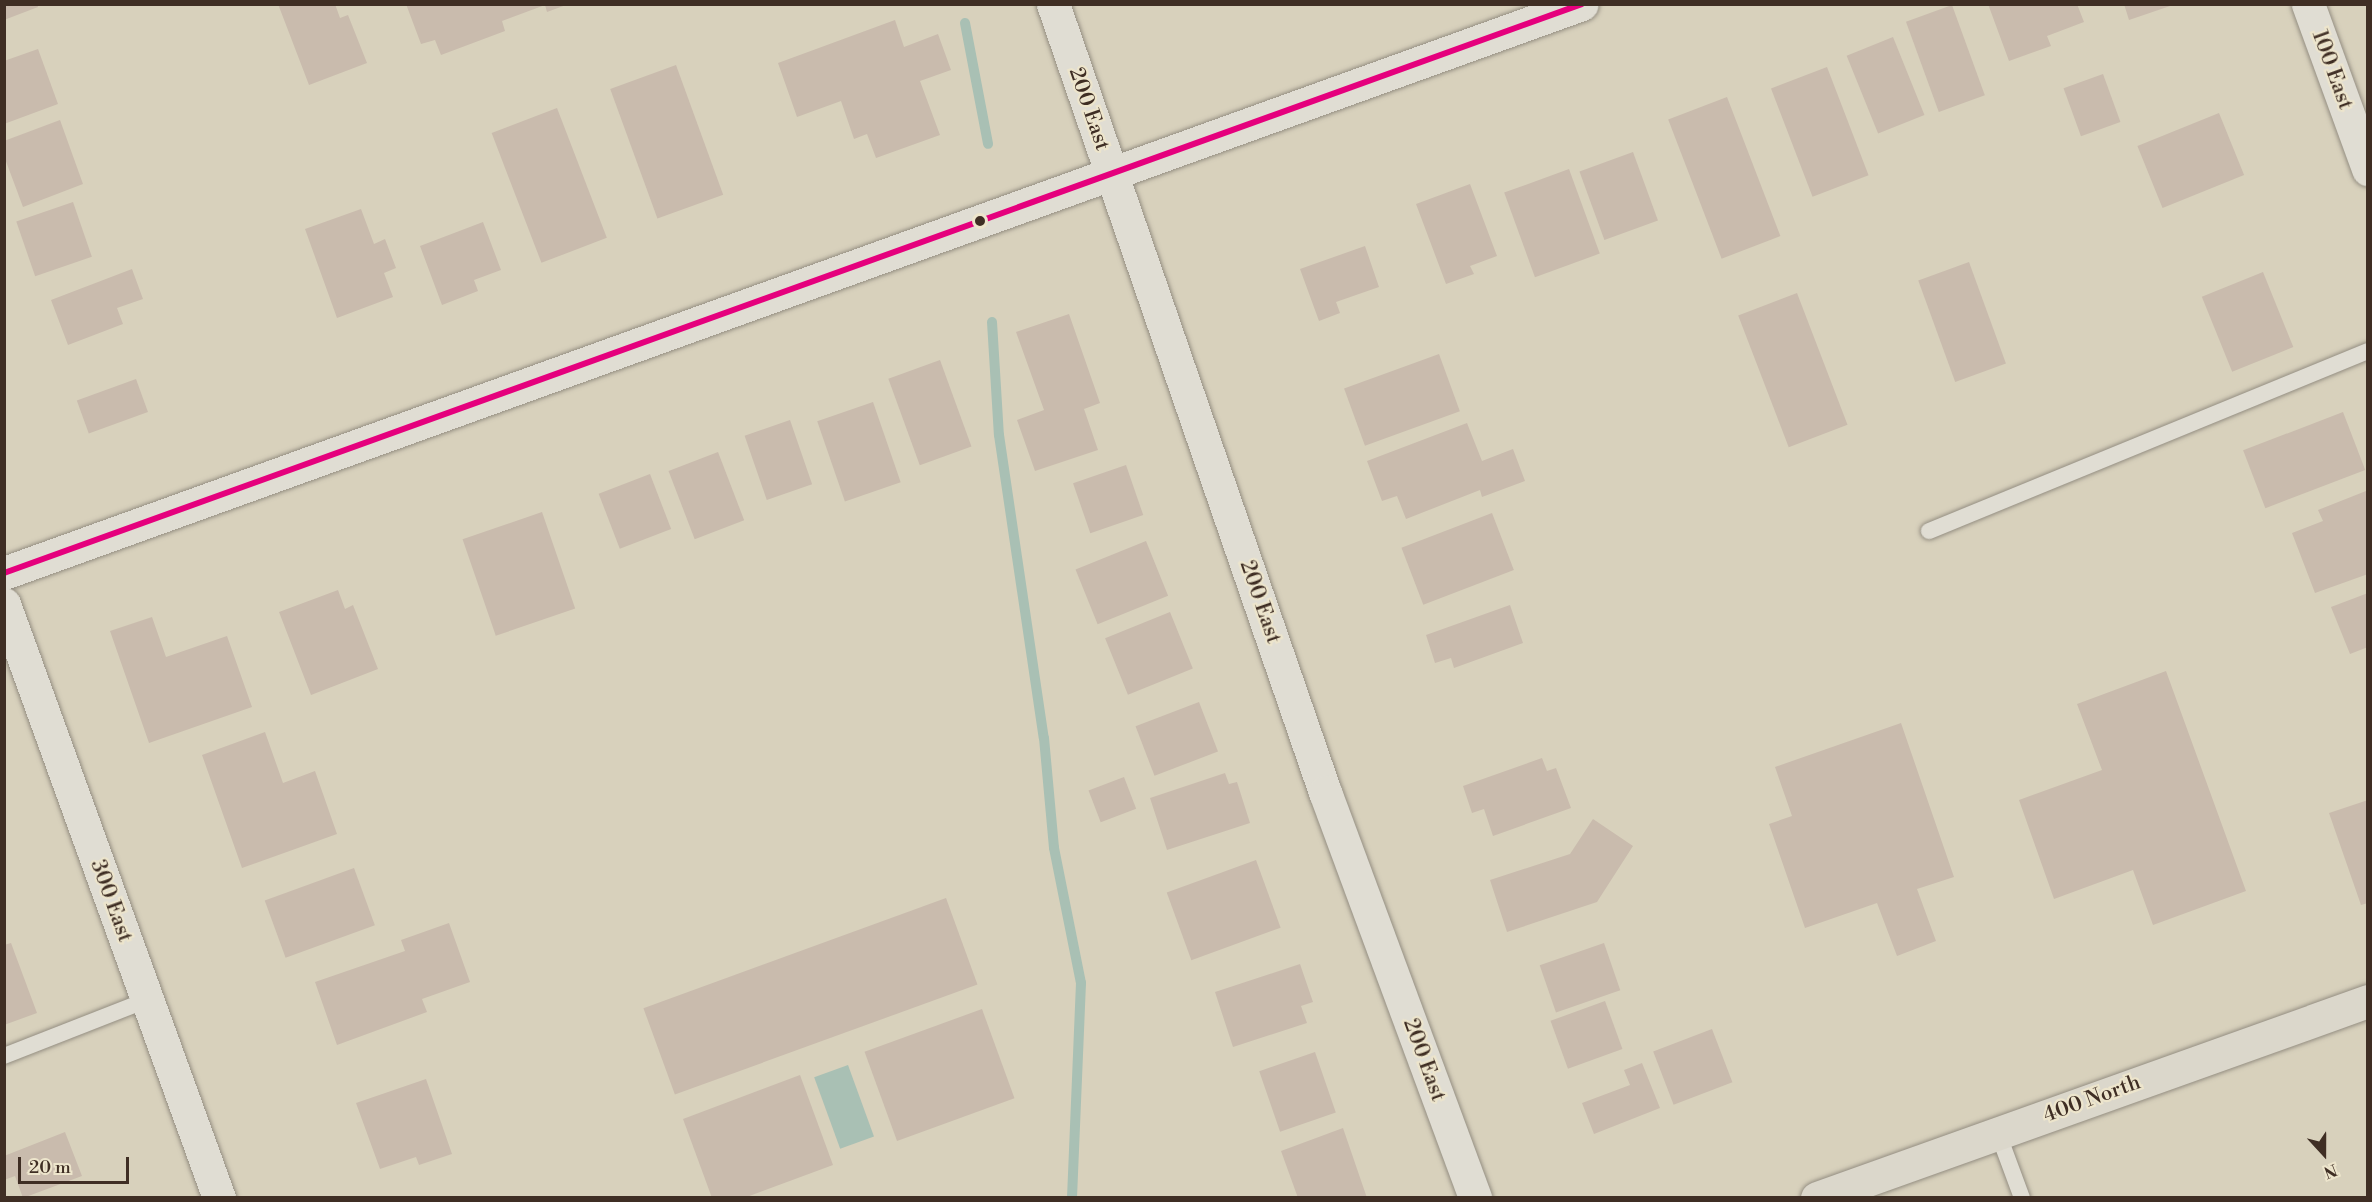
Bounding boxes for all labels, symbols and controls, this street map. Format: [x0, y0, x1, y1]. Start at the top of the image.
street label: 100 East [2306, 27, 2358, 113]
street label: 200 East [1063, 64, 1115, 154]
unlabelled marker [974, 215, 986, 227]
street label: 200 East [1234, 557, 1286, 647]
street label: 300 East [85, 856, 137, 946]
street label: 200 East [1397, 1015, 1451, 1105]
street label: 400 North [2040, 1070, 2144, 1128]
north arrow [2294, 1124, 2354, 1184]
scale bar [21, 1145, 132, 1183]
text: 20 m [29, 1156, 71, 1179]
text: N [2321, 1159, 2340, 1182]

